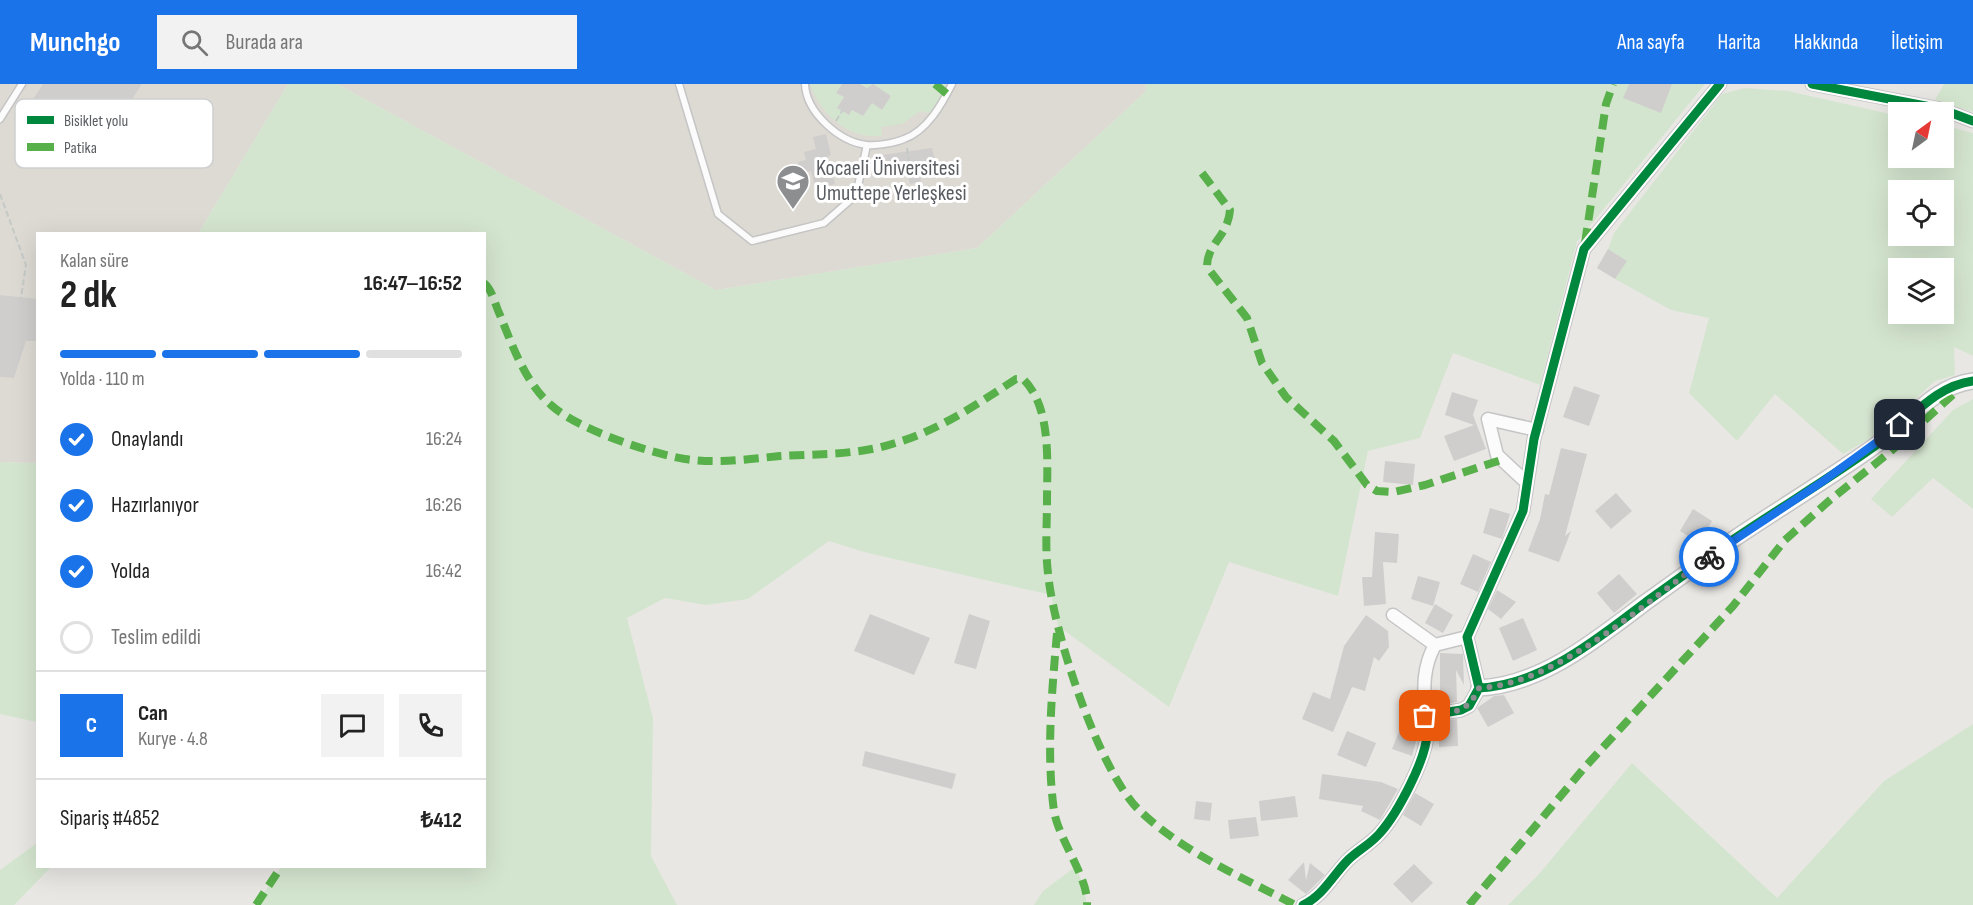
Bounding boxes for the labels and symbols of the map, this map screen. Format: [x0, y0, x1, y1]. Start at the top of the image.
legend [15, 99, 213, 168]
north arrow [1888, 102, 1954, 168]
text: Bisiklet yolu [64, 112, 128, 131]
text: Patika [64, 139, 97, 158]
place label: Kocaeli Üniversitesi Umuttepe Yerleşkesi [816, 155, 967, 207]
school or university icon: Kocaeli Üniversitesi Umuttepe Yerleşkesi [775, 163, 811, 210]
pin [1874, 399, 1925, 450]
courier [1679, 527, 1739, 587]
pin [1399, 690, 1450, 741]

